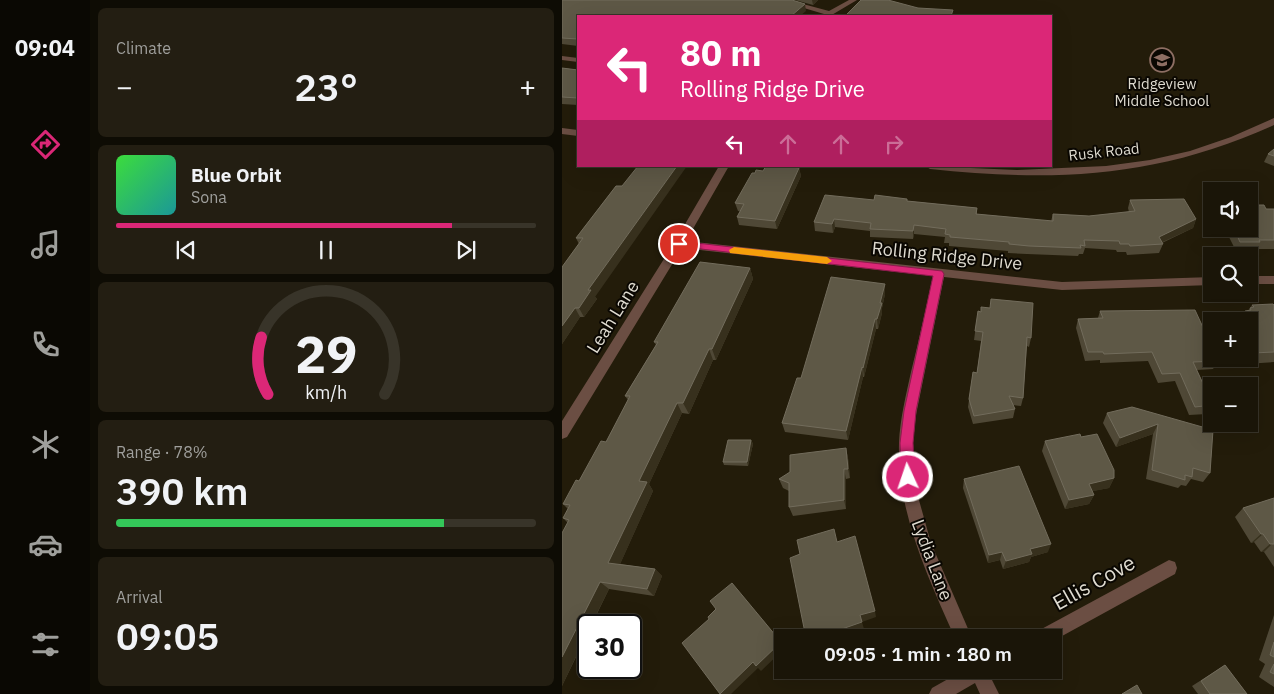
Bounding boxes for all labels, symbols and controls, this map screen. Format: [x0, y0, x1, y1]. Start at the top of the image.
text: 80 m [680, 30, 762, 76]
text: 09:04 [15, 33, 75, 62]
icon: left [597, 35, 662, 100]
text: Climate [116, 38, 171, 58]
school or university icon: Ridgeview Middle School [1149, 47, 1175, 73]
text: 23° [294, 62, 358, 111]
text: − [116, 68, 133, 105]
text: + [519, 68, 536, 105]
text: Rolling Ridge Drive [680, 74, 865, 103]
place label: Ridgeview Middle School [1115, 74, 1209, 110]
icon: directions [28, 127, 63, 162]
icon: left [721, 130, 749, 158]
icon: ahead [774, 130, 802, 158]
icon: ahead [827, 130, 855, 158]
icon: right [880, 130, 908, 158]
street label: Rusk Road [1067, 138, 1140, 165]
text: Blue Orbit [191, 163, 281, 187]
map controls [1203, 182, 1258, 432]
button: sound [1203, 182, 1258, 237]
text: Sona [191, 187, 227, 207]
pin [658, 223, 700, 265]
icon: music [28, 227, 63, 262]
icon: arrive [665, 230, 693, 258]
icon: previous [172, 236, 200, 264]
icon: pause [312, 236, 340, 264]
icon: next [452, 236, 480, 264]
street label: Rolling Ridge Drive [871, 236, 1024, 275]
button: search [1203, 247, 1258, 302]
street label: Leah Lane [581, 276, 644, 357]
button: + [1203, 312, 1258, 367]
text: 29 [295, 320, 357, 387]
icon: phone [28, 327, 63, 362]
button: − [1203, 377, 1258, 432]
text: km/h [305, 381, 347, 404]
icon: climate [28, 427, 63, 462]
text: Range · 78% [116, 442, 208, 462]
position arrow [881, 450, 933, 502]
text: 390 km [116, 466, 248, 515]
street label: Lydia Lane [907, 516, 958, 604]
icon: car [28, 527, 63, 562]
street label: Ellis Cove [1047, 548, 1140, 616]
text: Arrival [116, 587, 163, 607]
text: 09:05 [116, 611, 219, 660]
speed limit sign: 30 [577, 614, 642, 679]
icon: filters [28, 627, 63, 662]
text: 09:05 · 1 min · 180 m [824, 642, 1012, 666]

